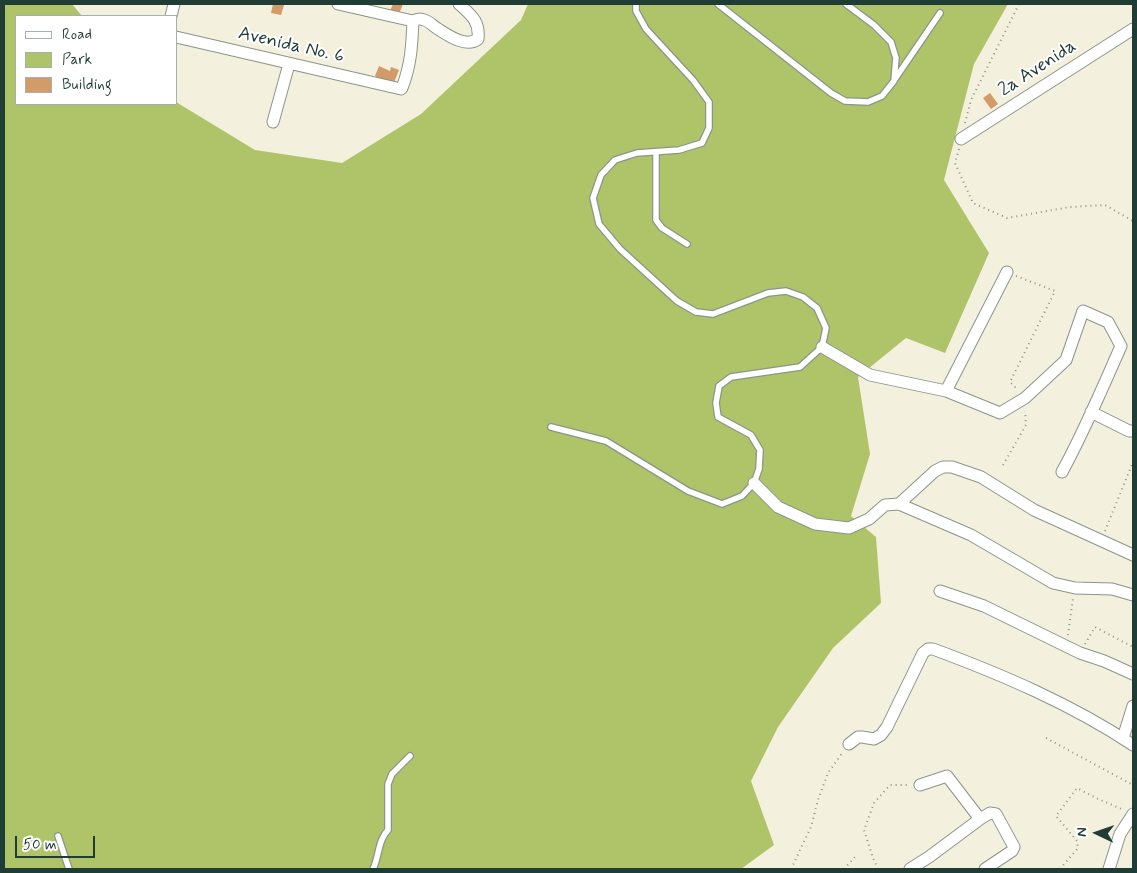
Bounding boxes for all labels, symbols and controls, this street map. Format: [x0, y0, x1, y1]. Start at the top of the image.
legend [15, 15, 178, 105]
street label: Avenida No. 6 [236, 23, 346, 69]
text: Road [62, 25, 92, 45]
street label: 2a Avenida [995, 35, 1081, 103]
text: Park [62, 50, 92, 70]
text: Building [62, 75, 112, 95]
north arrow [1072, 808, 1122, 858]
scale bar [18, 826, 98, 858]
text: N [1073, 827, 1091, 837]
text: 50 m [23, 835, 57, 855]

